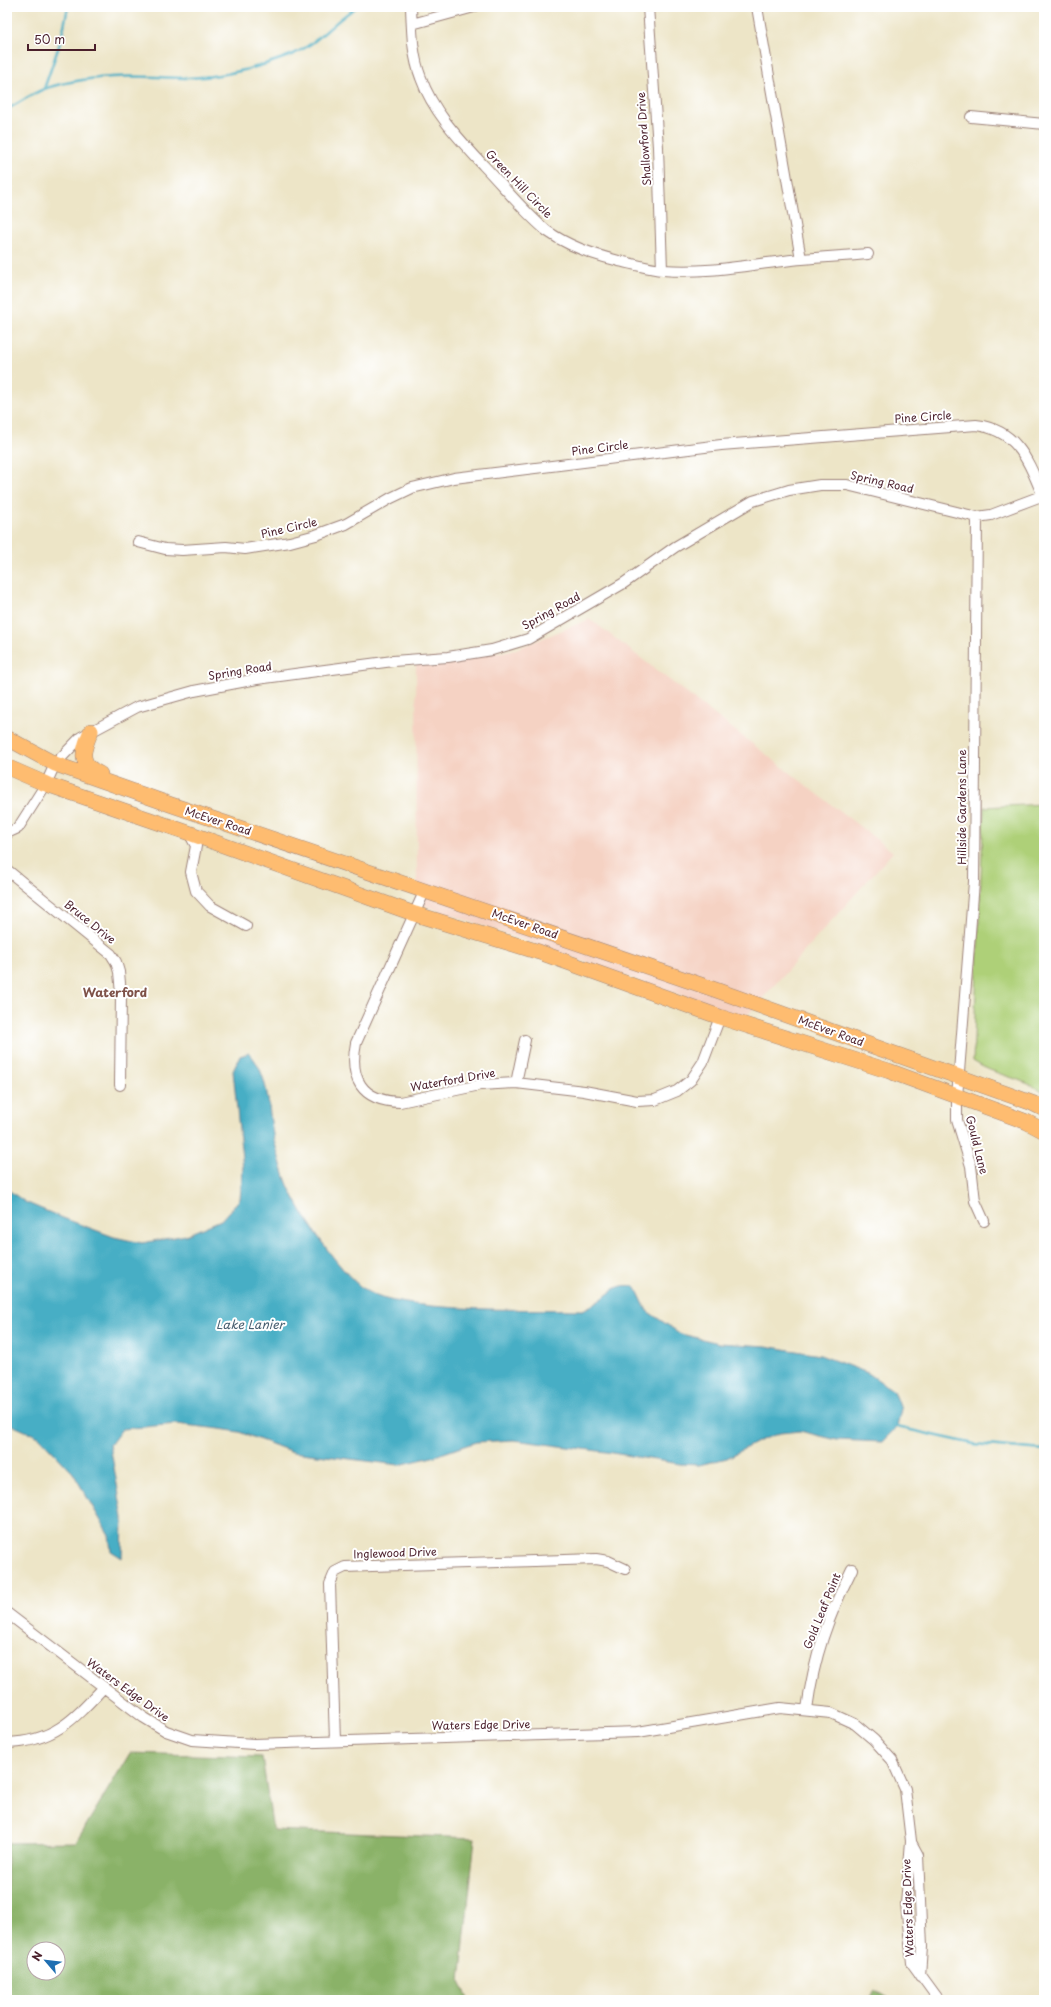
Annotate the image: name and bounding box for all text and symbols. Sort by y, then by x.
scale bar [28,26,95,52]
text: 50 m [34,30,65,48]
street label: Shallowford Drive [632,92,655,186]
street label: Green Hill Circle [482,146,557,222]
street label: Pine Circle [894,406,952,427]
street label: Pine Circle [570,436,629,459]
street label: Spring Road [849,466,915,497]
street label: Pine Circle [259,513,319,542]
street label: Spring Road [519,588,583,634]
street label: Spring Road [207,657,273,684]
street label: Hillside Gardens Lane [953,749,970,865]
street label: McEver Road [183,802,254,839]
street label: Bruce Drive [61,896,120,948]
street label: McEver Road [490,904,561,943]
district label: Waterford [83,983,147,1001]
street label: McEver Road [796,1011,866,1050]
street label: Waterford Drive [409,1064,497,1095]
street label: Gould Lane [962,1114,993,1176]
water label: Lake Lanier [216,1315,286,1333]
street label: Inglewood Drive [353,1543,437,1562]
street label: Gold Leaf Point [799,1570,845,1651]
street label: Waters Edge Drive [83,1654,173,1726]
street label: Waters Edge Drive [432,1715,531,1734]
street label: Waters Edge Drive [897,1858,918,1958]
north arrow [26,1941,66,1981]
text: N [27,1948,46,1964]

